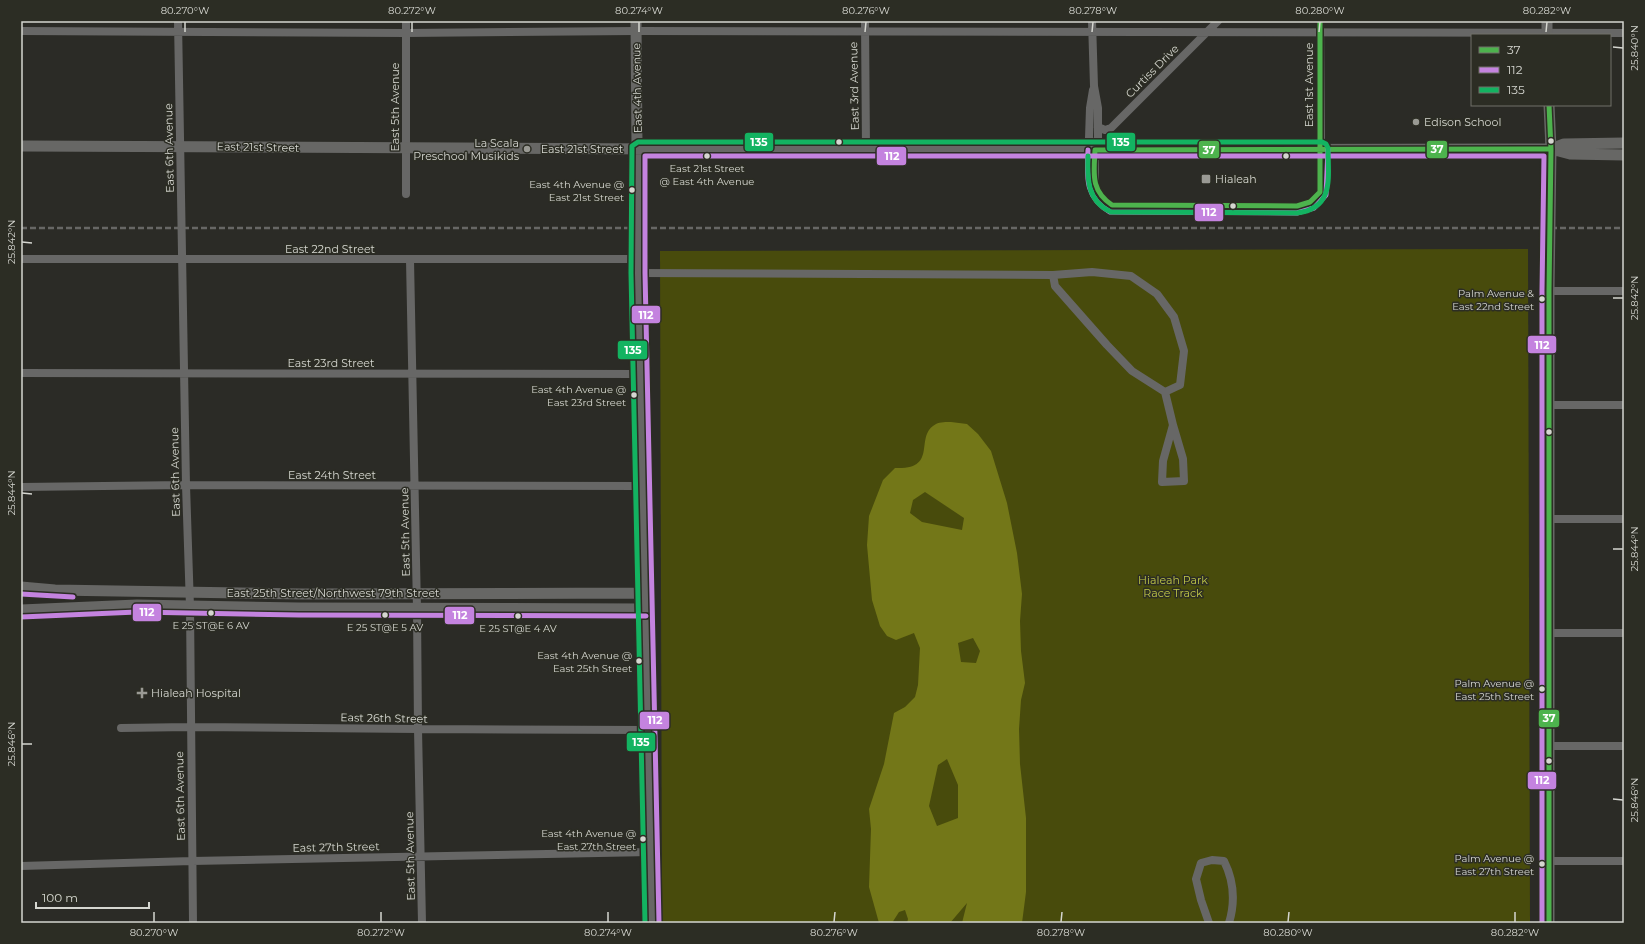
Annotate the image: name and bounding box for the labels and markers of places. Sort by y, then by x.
place label: Edison School [1424,115,1501,129]
marker: Edison School [1411,117,1421,127]
place label: La Scala Preschool Musikids [413,136,520,163]
unlabelled marker [1546,136,1556,146]
unlabelled marker [834,137,844,147]
marker: La Scala Preschool Musikids [522,144,532,154]
marker: East 21st Street @ East 4th Avenue [702,151,712,161]
unlabelled marker [1281,151,1291,161]
place label: East 21st Street @ East 4th Avenue [660,162,754,188]
place label: Hialeah [1215,172,1257,186]
marker: Hialeah [1200,173,1212,185]
place label: East 4th Avenue @ East 21st Street [529,178,624,204]
marker: East 4th Avenue @ East 21st Street [627,185,637,195]
unlabelled marker [1228,201,1238,211]
place label: Palm Avenue & East 22nd Street [1452,287,1534,313]
marker: Palm Avenue & East 22nd Street [1537,294,1547,304]
place label: East 4th Avenue @ East 23rd Street [531,383,626,409]
marker: East 4th Avenue @ East 23rd Street [629,390,639,400]
unlabelled marker [1544,427,1554,437]
marker: E 25 ST@E 6 AV [206,608,216,618]
marker: E 25 ST@E 5 AV [380,610,390,620]
marker: E 25 ST@E 4 AV [513,611,523,621]
place label: E 25 ST@E 6 AV [172,619,250,632]
place label: E 25 ST@E 5 AV [347,621,423,634]
place label: E 25 ST@E 4 AV [479,622,557,635]
place label: East 4th Avenue @ East 25th Street [537,649,632,675]
marker: East 4th Avenue @ East 25th Street [634,656,644,666]
place label: Palm Avenue @ East 25th Street [1454,677,1534,703]
marker: Palm Avenue @ East 25th Street [1537,684,1547,694]
place label: Hialeah Hospital [151,686,241,700]
marker: Hialeah Hospital [136,687,148,699]
unlabelled marker [1544,756,1554,766]
place label: East 4th Avenue @ East 27th Street [541,827,636,853]
marker: East 4th Avenue @ East 27th Street [638,834,648,844]
place label: Palm Avenue @ East 27th Street [1454,852,1534,878]
marker: Palm Avenue @ East 27th Street [1537,859,1547,869]

